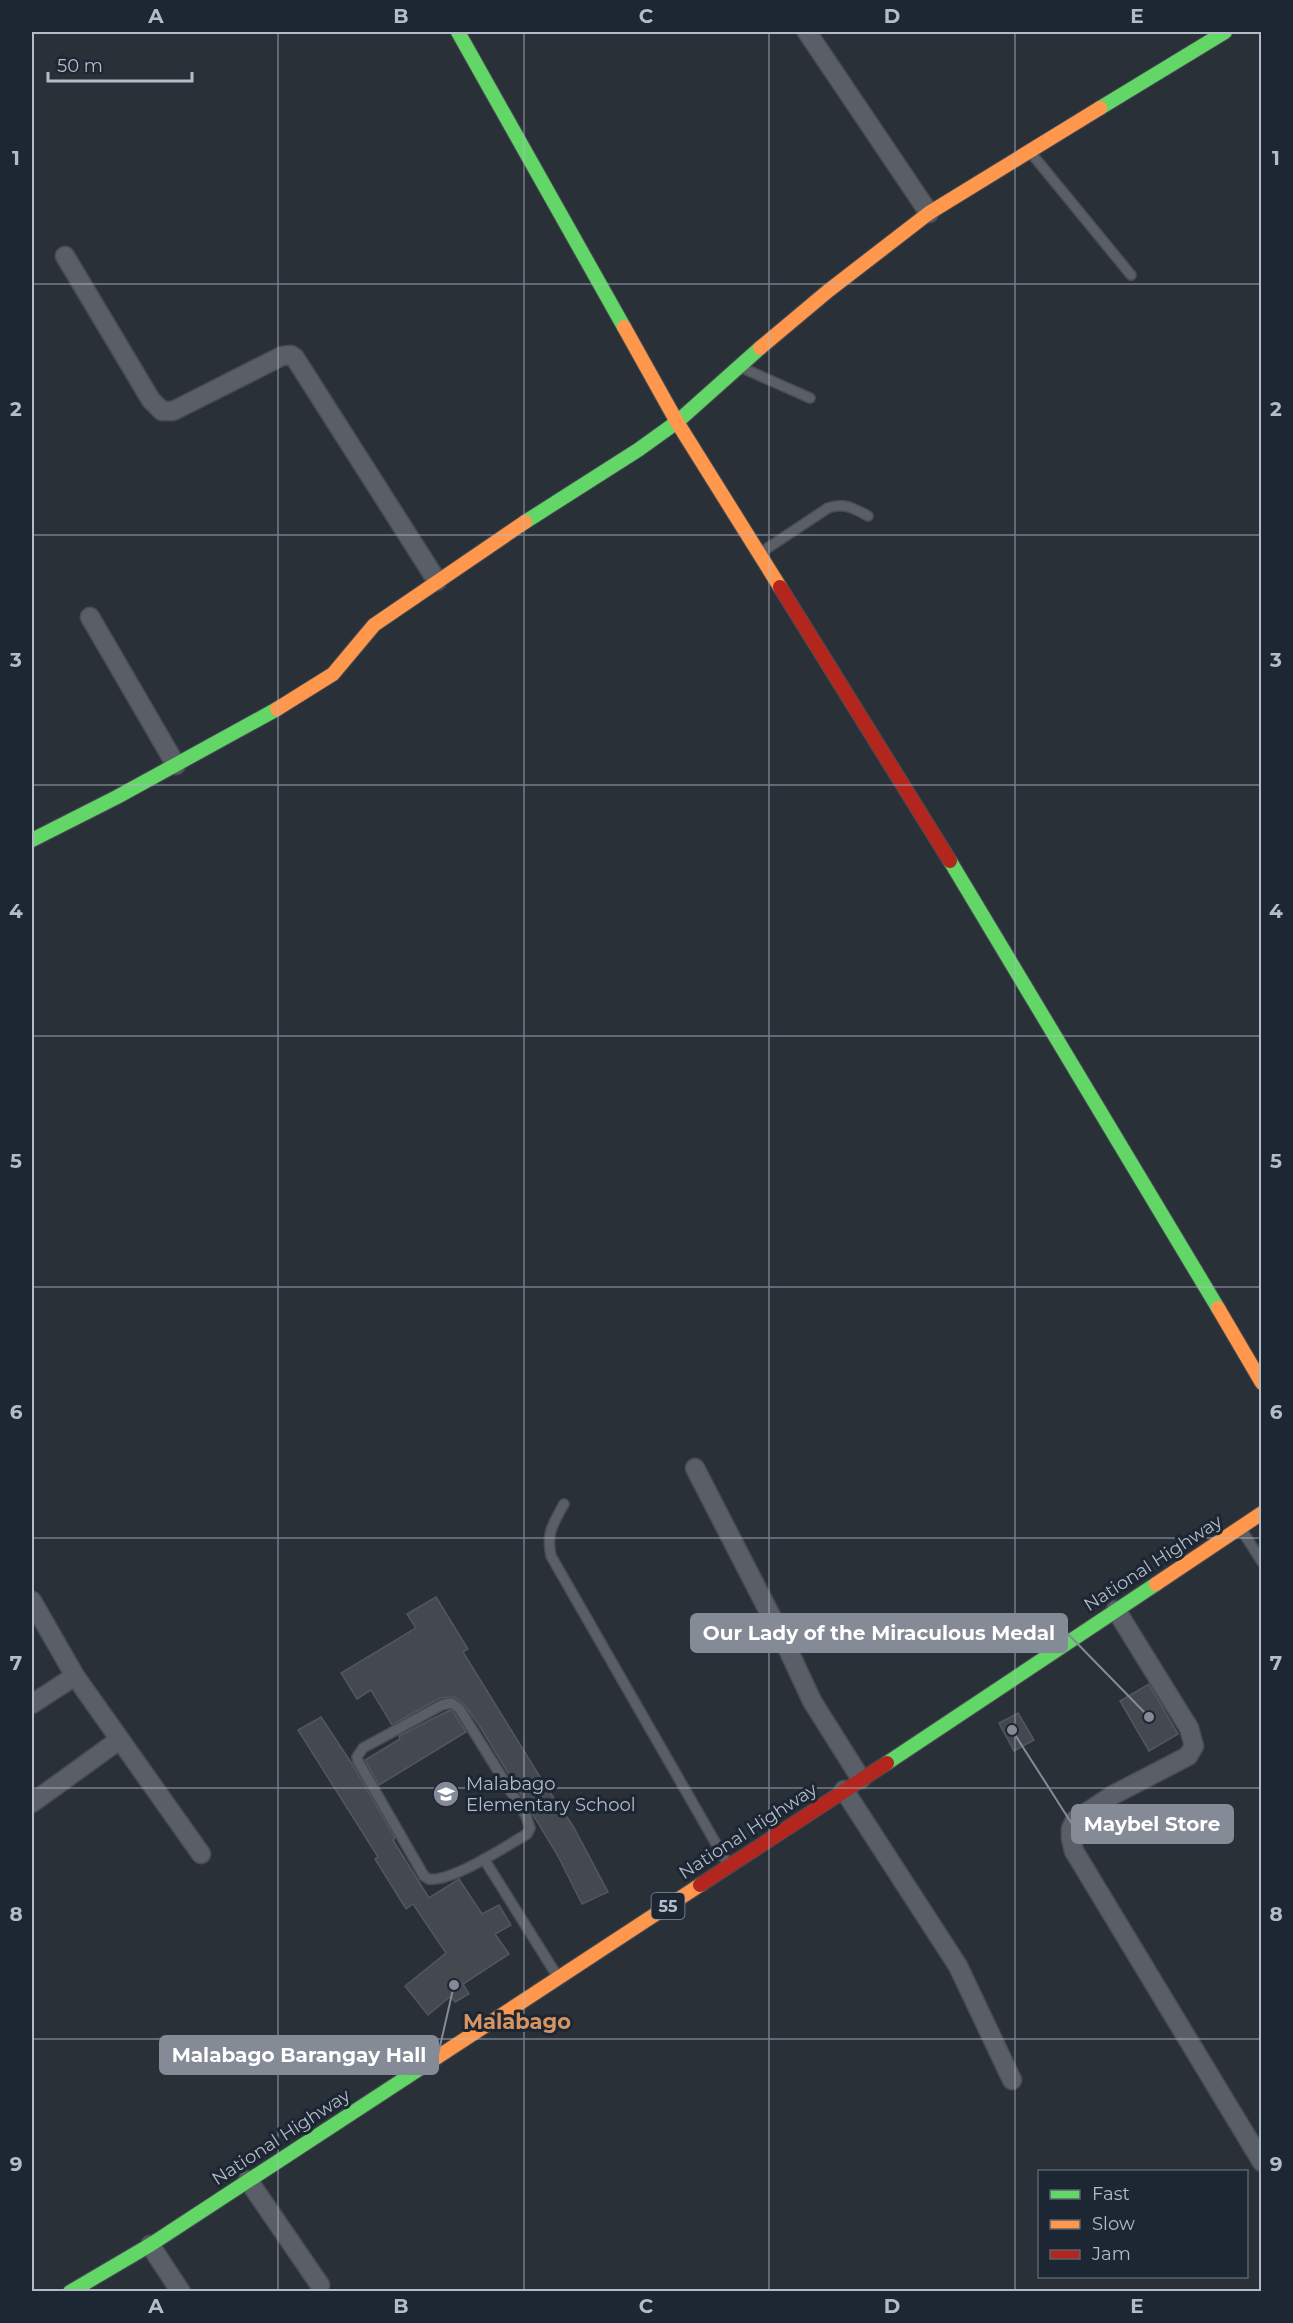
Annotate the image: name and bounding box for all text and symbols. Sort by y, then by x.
text: A [147,4,164,28]
text: B [393,4,409,28]
text: C [639,4,654,28]
text: D [884,4,900,28]
text: E [1130,4,1144,28]
scale bar [48,45,192,83]
text: 50 m [57,55,103,77]
text: 1 [12,146,20,170]
text: 1 [1272,146,1280,170]
text: 2 [10,397,22,421]
text: 2 [1270,397,1282,421]
text: 3 [9,648,22,672]
text: 3 [1269,648,1282,672]
text: 4 [9,899,23,923]
text: 4 [1269,899,1283,923]
text: 5 [10,1149,22,1173]
text: 5 [1270,1149,1282,1173]
text: 6 [10,1400,23,1424]
text: 6 [1270,1400,1283,1424]
street label: National Highway [1080,1510,1226,1616]
callout: Our Lady of the Miraculous Medal [691,1614,1067,1652]
text: Our Lady of the Miraculous Medal [703,1621,1055,1645]
text: 7 [10,1651,22,1675]
text: 7 [1270,1651,1282,1675]
place label: Malabago Elementary School [466,1773,636,1816]
street label: National Highway [675,1778,821,1884]
school or university icon: Malabago Elementary School [431,1779,461,1809]
callout: Maybel Store [1072,1805,1233,1843]
text: Maybel Store [1084,1812,1220,1836]
road number: 55 [652,1893,684,1919]
text: 8 [9,1902,23,1926]
text: 8 [1269,1902,1283,1926]
district label: Malabago [463,2009,571,2034]
callout: Malabago Barangay Hall [160,2036,438,2074]
text: Malabago Barangay Hall [172,2043,426,2067]
street label: National Highway [208,2084,354,2190]
text: 9 [10,2152,22,2176]
text: 9 [1270,2152,1282,2176]
legend [1038,2170,1248,2278]
text: Fast [1092,2183,1130,2205]
text: Slow [1092,2213,1135,2235]
text: Jam [1091,2243,1131,2265]
text: A [147,2294,164,2318]
text: B [393,2294,409,2318]
text: C [639,2294,654,2318]
text: D [884,2294,900,2318]
text: E [1130,2294,1144,2318]

